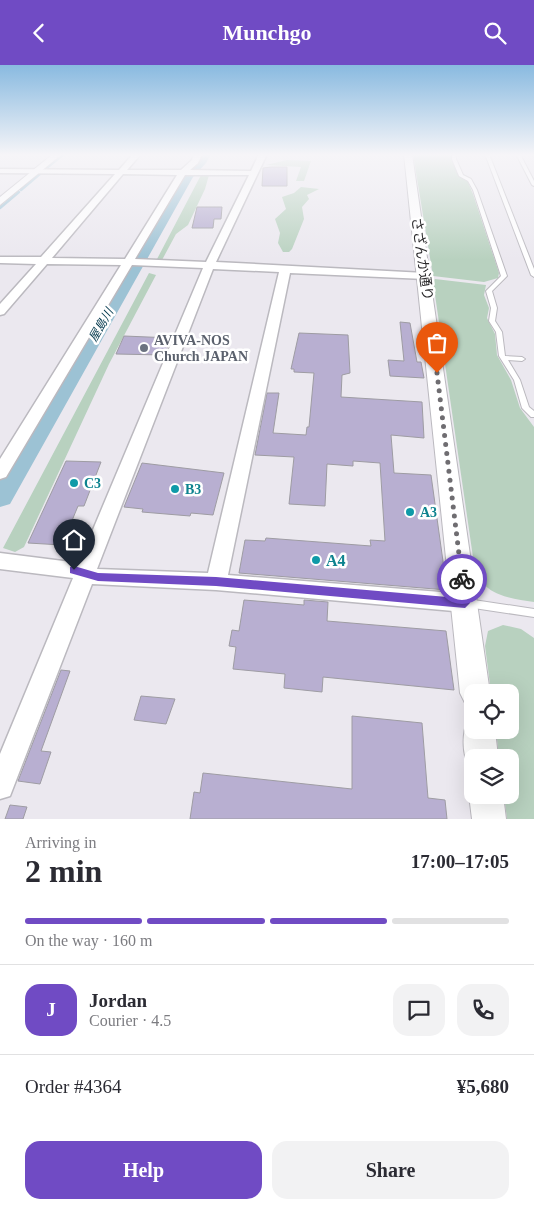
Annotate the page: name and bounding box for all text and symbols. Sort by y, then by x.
icon: back [25,19,53,47]
icon: search [481,19,509,47]
text: Munchgo [222,20,312,45]
street label: さざんか通り [409,216,436,302]
water label: 屋島川 [86,304,117,344]
pin [416,322,458,373]
icon: bag [423,329,451,357]
place label: AVIVA-NOS Church JAPAN [154,333,248,364]
marker: AVIVA-NOS Church JAPAN [138,342,150,354]
place label: C3 [84,476,101,491]
marker: C3 [68,477,80,489]
place label: B3 [185,482,201,497]
marker: B3 [169,483,181,495]
place label: A3 [420,505,437,520]
marker: A3 [404,506,416,518]
pin [53,519,95,570]
icon: home [60,526,88,554]
place label: A4 [326,552,346,569]
marker: A4 [310,554,322,566]
courier [437,554,487,604]
icon: bike [448,565,476,593]
map controls [464,684,519,804]
button: locate [464,684,519,739]
button: layers [464,749,519,804]
text: Arriving in [25,834,97,851]
text: 17:00–17:05 [411,851,509,872]
text: 2 min [25,853,102,889]
text: On the way · 160 m [25,932,153,949]
button: chat [393,984,445,1036]
button: phone [457,984,509,1036]
text: Jordan [89,990,147,1011]
text: J [46,999,56,1020]
text: Courier · 4.5 [89,1012,171,1029]
text: Order #4364 [25,1076,122,1097]
text: ¥5,680 [457,1076,509,1097]
button: Help [25,1141,262,1199]
button: Share [272,1141,509,1199]

